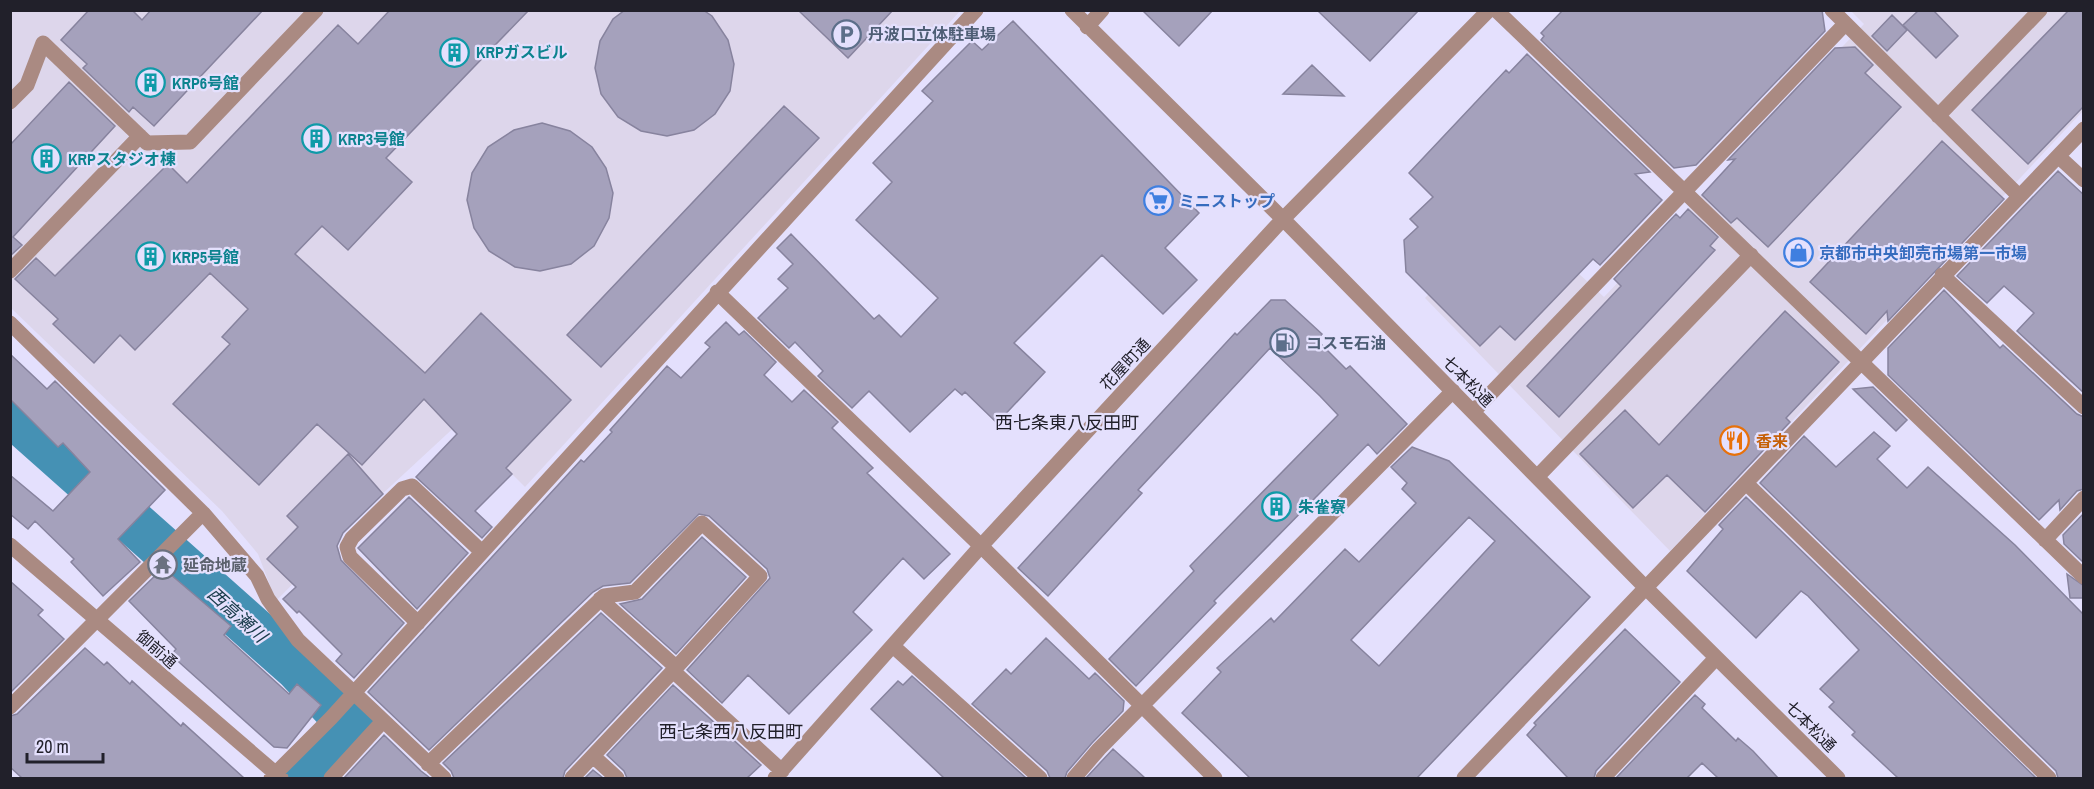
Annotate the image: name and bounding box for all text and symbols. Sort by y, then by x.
parking icon: 丹波口立体駐車場 [831,18,863,50]
place label: 丹波口立体駐車場 [868,23,996,45]
building icon: KRPガスビル [439,36,471,68]
place label: KRPガスビル [476,41,568,63]
building icon: KRP6号館 [135,67,167,99]
place label: KRP6号館 [172,72,239,94]
building icon: KRP3号館 [301,123,333,155]
place label: KRP3号館 [338,128,405,150]
building icon: KRPスタジオ棟 [31,143,63,175]
place label: KRPスタジオ棟 [68,148,176,170]
supermarket icon: ミニストップ [1142,185,1174,217]
place label: ミニストップ [1179,190,1275,212]
shop icon: 京都市中央卸売市場第一市場 [1782,237,1814,269]
building icon: KRP5号館 [135,241,167,273]
place label: 京都市中央卸売市場第一市場 [1819,242,2027,264]
place label: KRP5号館 [172,246,239,268]
fuel station icon: コスモ石油 [1269,327,1301,359]
place label: コスモ石油 [1306,332,1386,354]
street label: 花屋町通 [1095,333,1155,395]
street label: 七本松通 [1438,351,1498,411]
district label: 西七条東八反田町 [995,410,1139,435]
restaurant icon: 香来 [1719,425,1751,457]
place label: 香来 [1756,430,1788,452]
building icon: 朱雀寮 [1261,491,1293,523]
place label: 朱雀寮 [1298,496,1346,518]
temple icon: 延命地蔵 [146,549,178,581]
place label: 延命地蔵 [183,554,247,576]
water label: 西高瀬川 [202,581,274,649]
street label: 御前通 [132,625,182,673]
street label: 七本松通 [1781,696,1841,756]
district label: 西七条西八反田町 [659,719,803,744]
scale bar [27,726,104,764]
text: 20 m [36,734,69,759]

